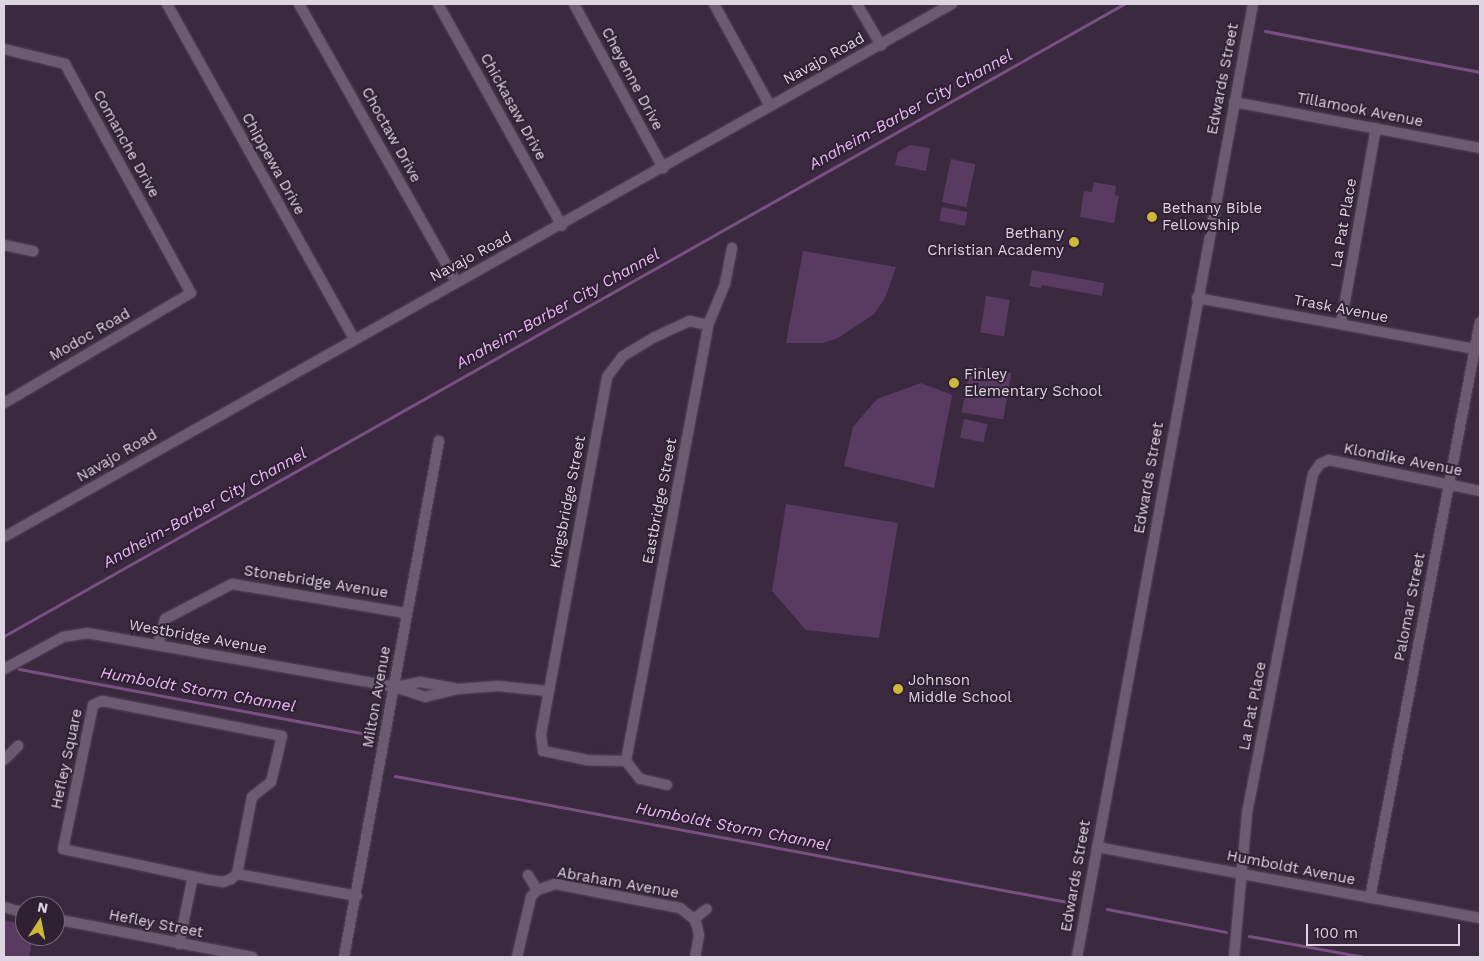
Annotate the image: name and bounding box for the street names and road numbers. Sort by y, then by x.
street label: Edwards Street [1203,22,1243,136]
street label: Cheyenne Drive [597,24,667,134]
street label: Navajo Road [780,29,868,89]
street label: Chickasaw Drive [476,50,550,164]
street label: Choctaw Drive [357,84,425,186]
street label: Comanche Drive [89,87,163,201]
street label: Tillamook Avenue [1295,89,1425,131]
street label: Chippewa Drive [237,110,309,218]
street label: La Pat Place [1327,177,1361,269]
street label: Navajo Road [427,228,515,286]
street label: Trask Avenue [1292,291,1390,327]
street label: Modoc Road [46,305,134,365]
street label: Edwards Street [1130,421,1168,535]
street label: Navajo Road [74,426,160,486]
street label: Kingsbridge Street [546,434,590,570]
street label: Eastbridge Street [639,436,681,566]
street label: Klondike Avenue [1342,440,1464,480]
street label: Palomar Street [1391,551,1429,663]
street label: Stonebridge Avenue [242,562,390,602]
street label: Westbridge Avenue [127,616,269,658]
street label: Milton Avenue [359,644,395,750]
street label: La Pat Place [1236,660,1270,752]
street label: Hefley Square [48,707,86,811]
street label: Edwards Street [1057,819,1095,933]
street label: Humboldt Avenue [1225,847,1357,889]
street label: Abraham Avenue [555,863,681,903]
street label: Hefley Street [107,906,205,942]

